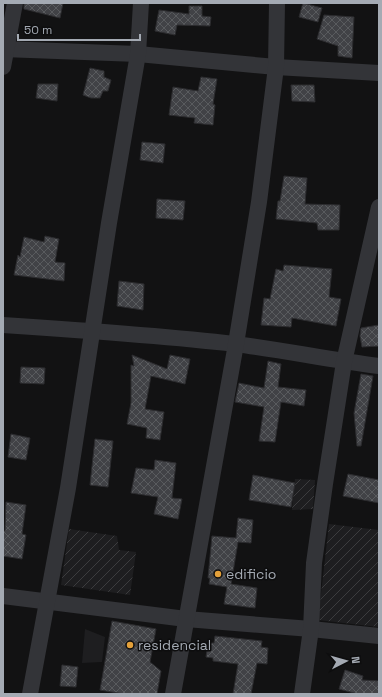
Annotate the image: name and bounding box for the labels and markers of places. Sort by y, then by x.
place label: edificio [226,565,276,583]
marker: edificio [213,569,223,579]
place label: residencial [138,636,211,654]
marker: residencial [125,640,135,650]

